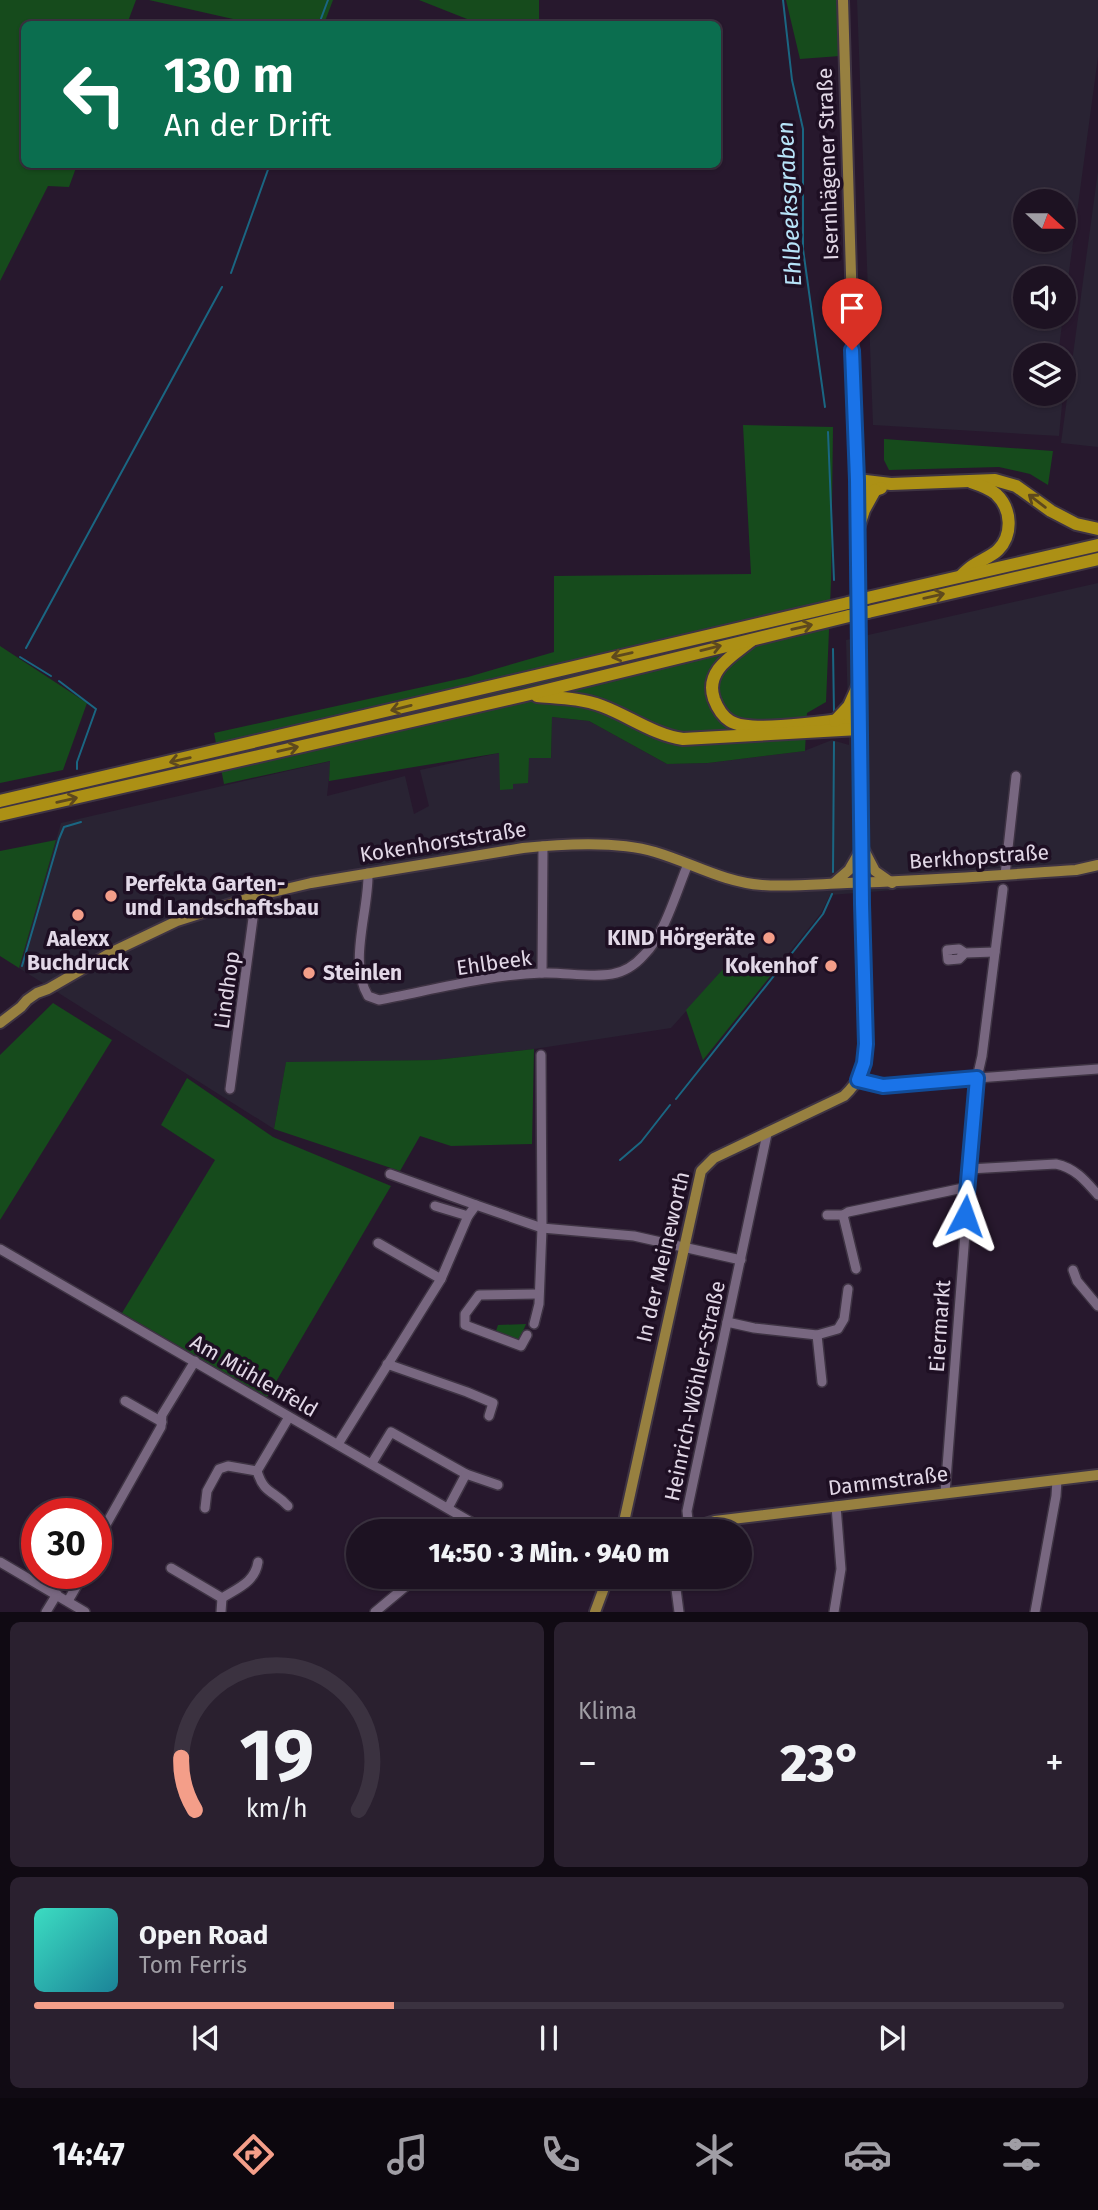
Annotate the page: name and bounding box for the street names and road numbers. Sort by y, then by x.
street label: Isernhägener Straße [812,67,844,261]
street label: Kokenhorststraße [358,816,528,868]
street label: Berkhopstraße [908,839,1050,875]
street label: Ehlbeek [455,945,534,981]
street label: Lindhop [209,949,245,1031]
street label: In der Meineworth [631,1169,695,1345]
street label: Heinrich-Wöhler-Straße [659,1278,731,1504]
street label: Eiermarkt [924,1279,956,1373]
street label: Am Mühlenfeld [186,1329,322,1423]
street label: Dammstraße [826,1461,950,1501]

